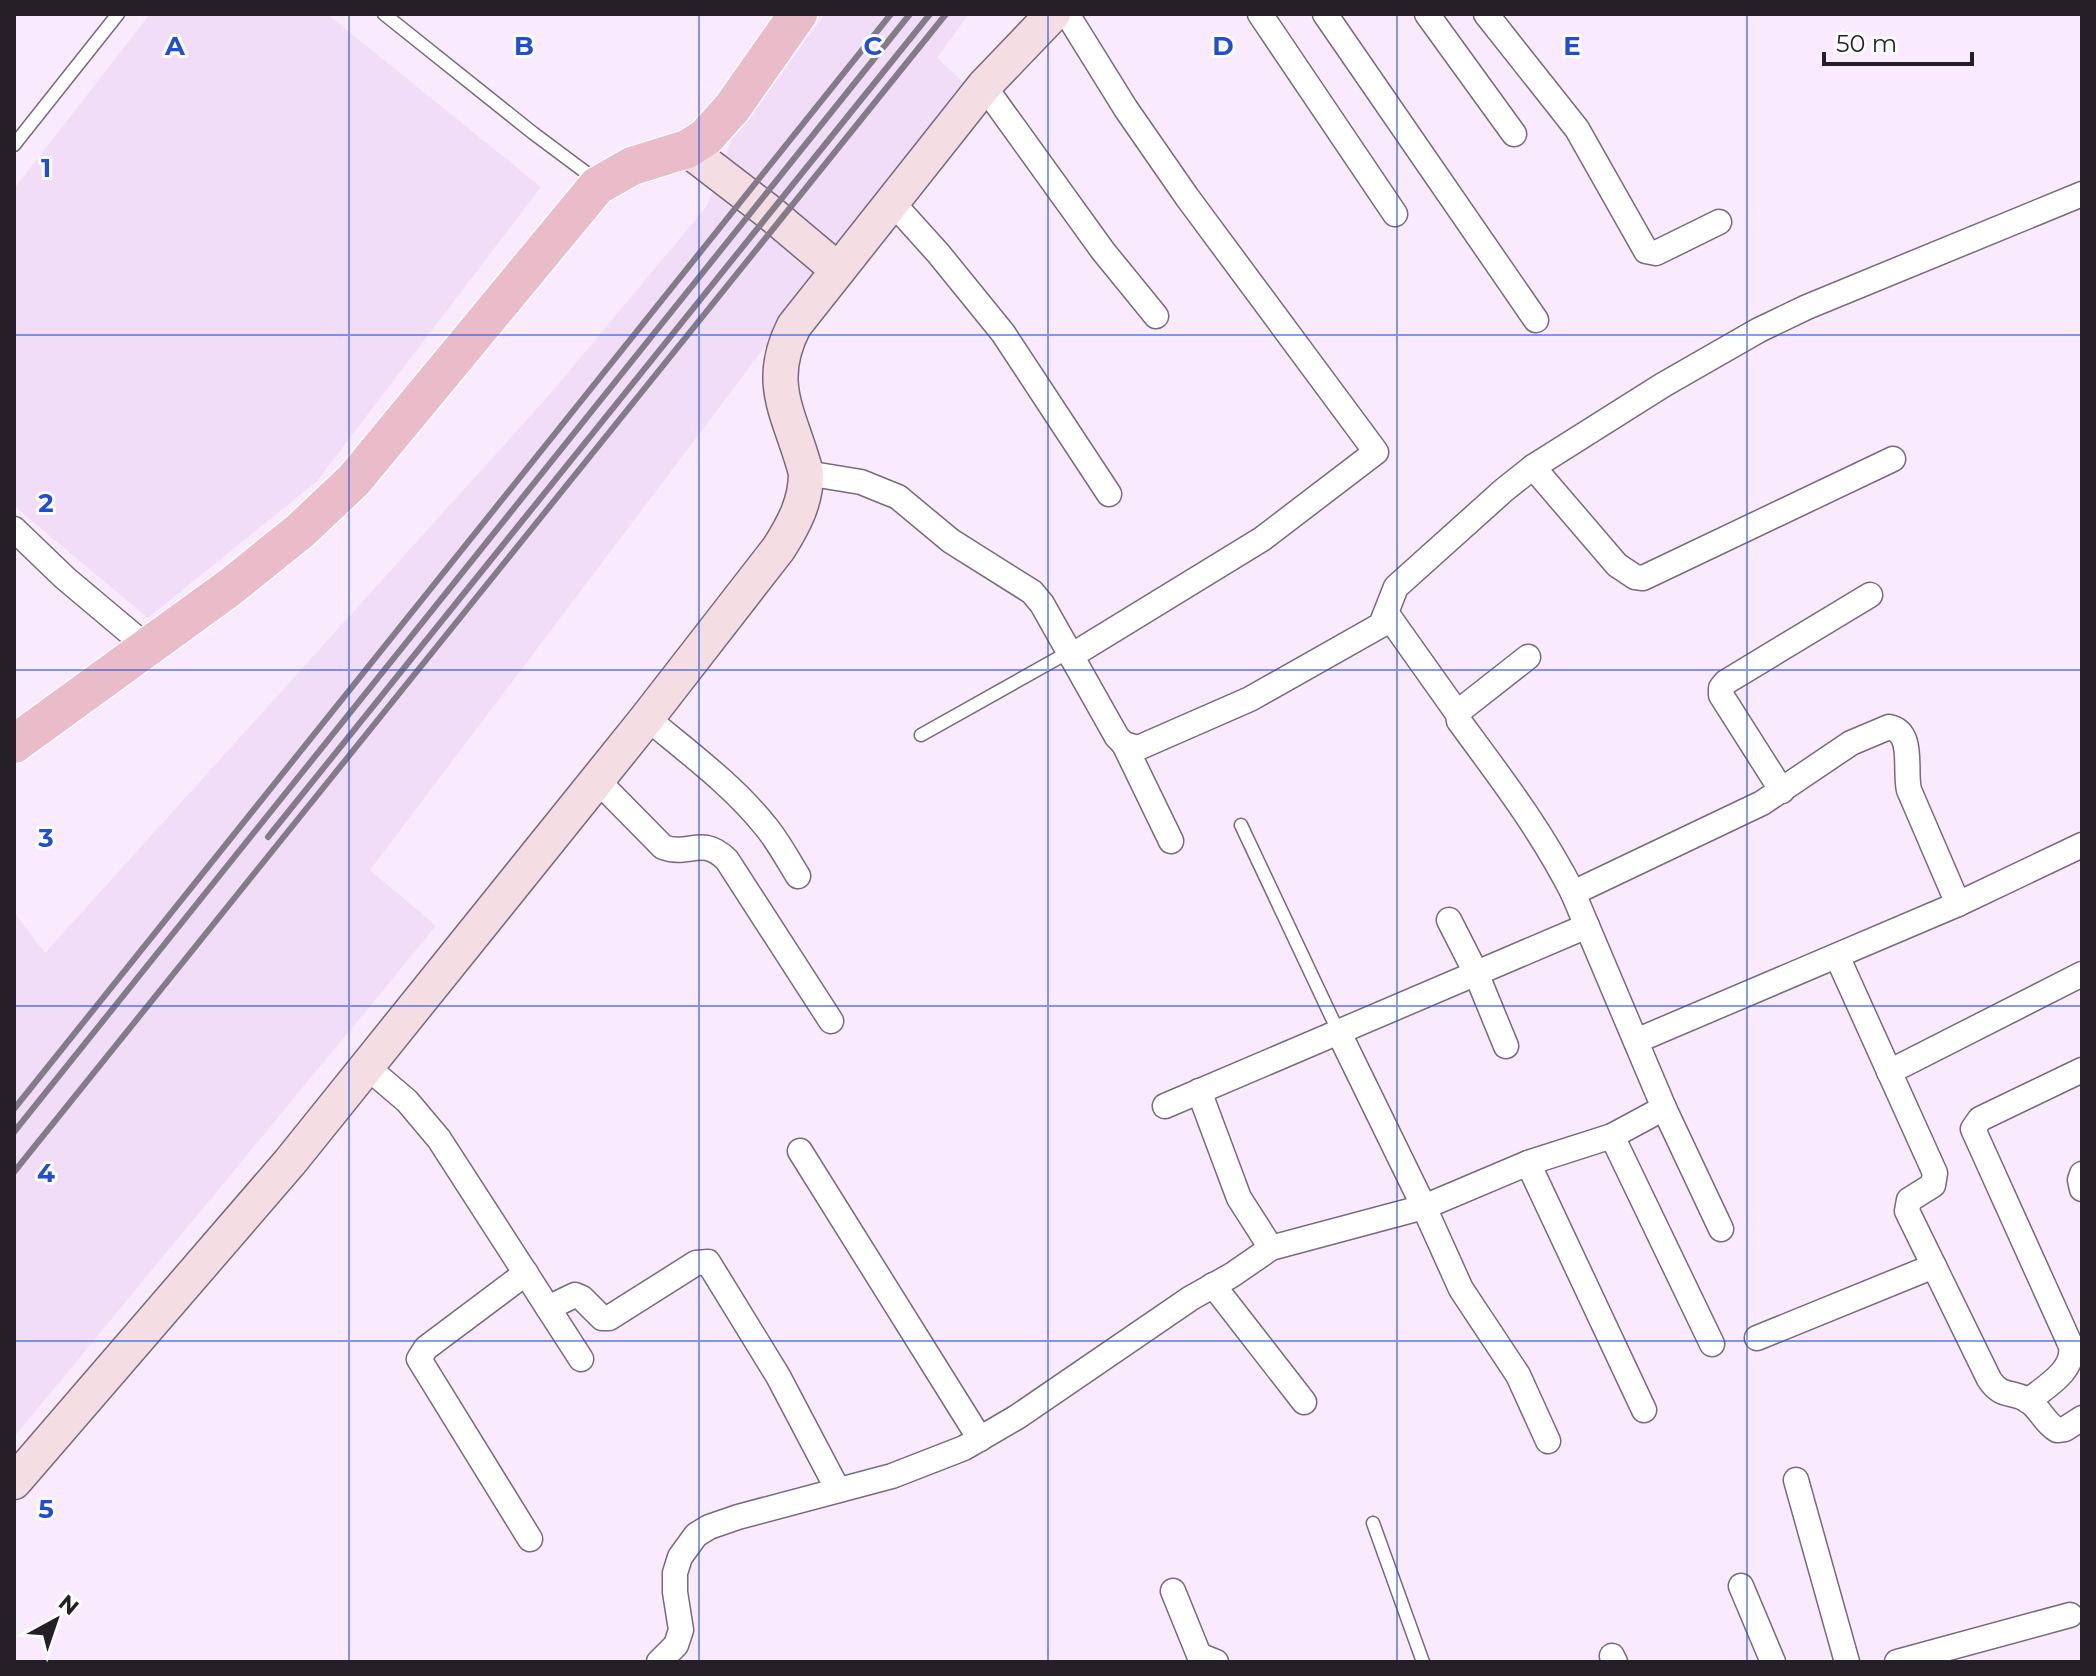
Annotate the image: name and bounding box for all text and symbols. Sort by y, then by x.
scale bar [1824,16,1972,66]
text: 50 m [1836,29,1897,58]
text: A [164,30,186,62]
text: B [514,30,534,62]
text: C [864,30,883,62]
text: D [1212,30,1234,62]
text: E [1563,30,1581,62]
text: 1 [41,152,51,184]
text: 2 [38,487,54,519]
text: 3 [37,822,54,854]
text: 4 [37,1157,55,1189]
text: 5 [38,1493,54,1525]
north arrow [16,1580,96,1660]
text: N [53,1589,84,1621]

